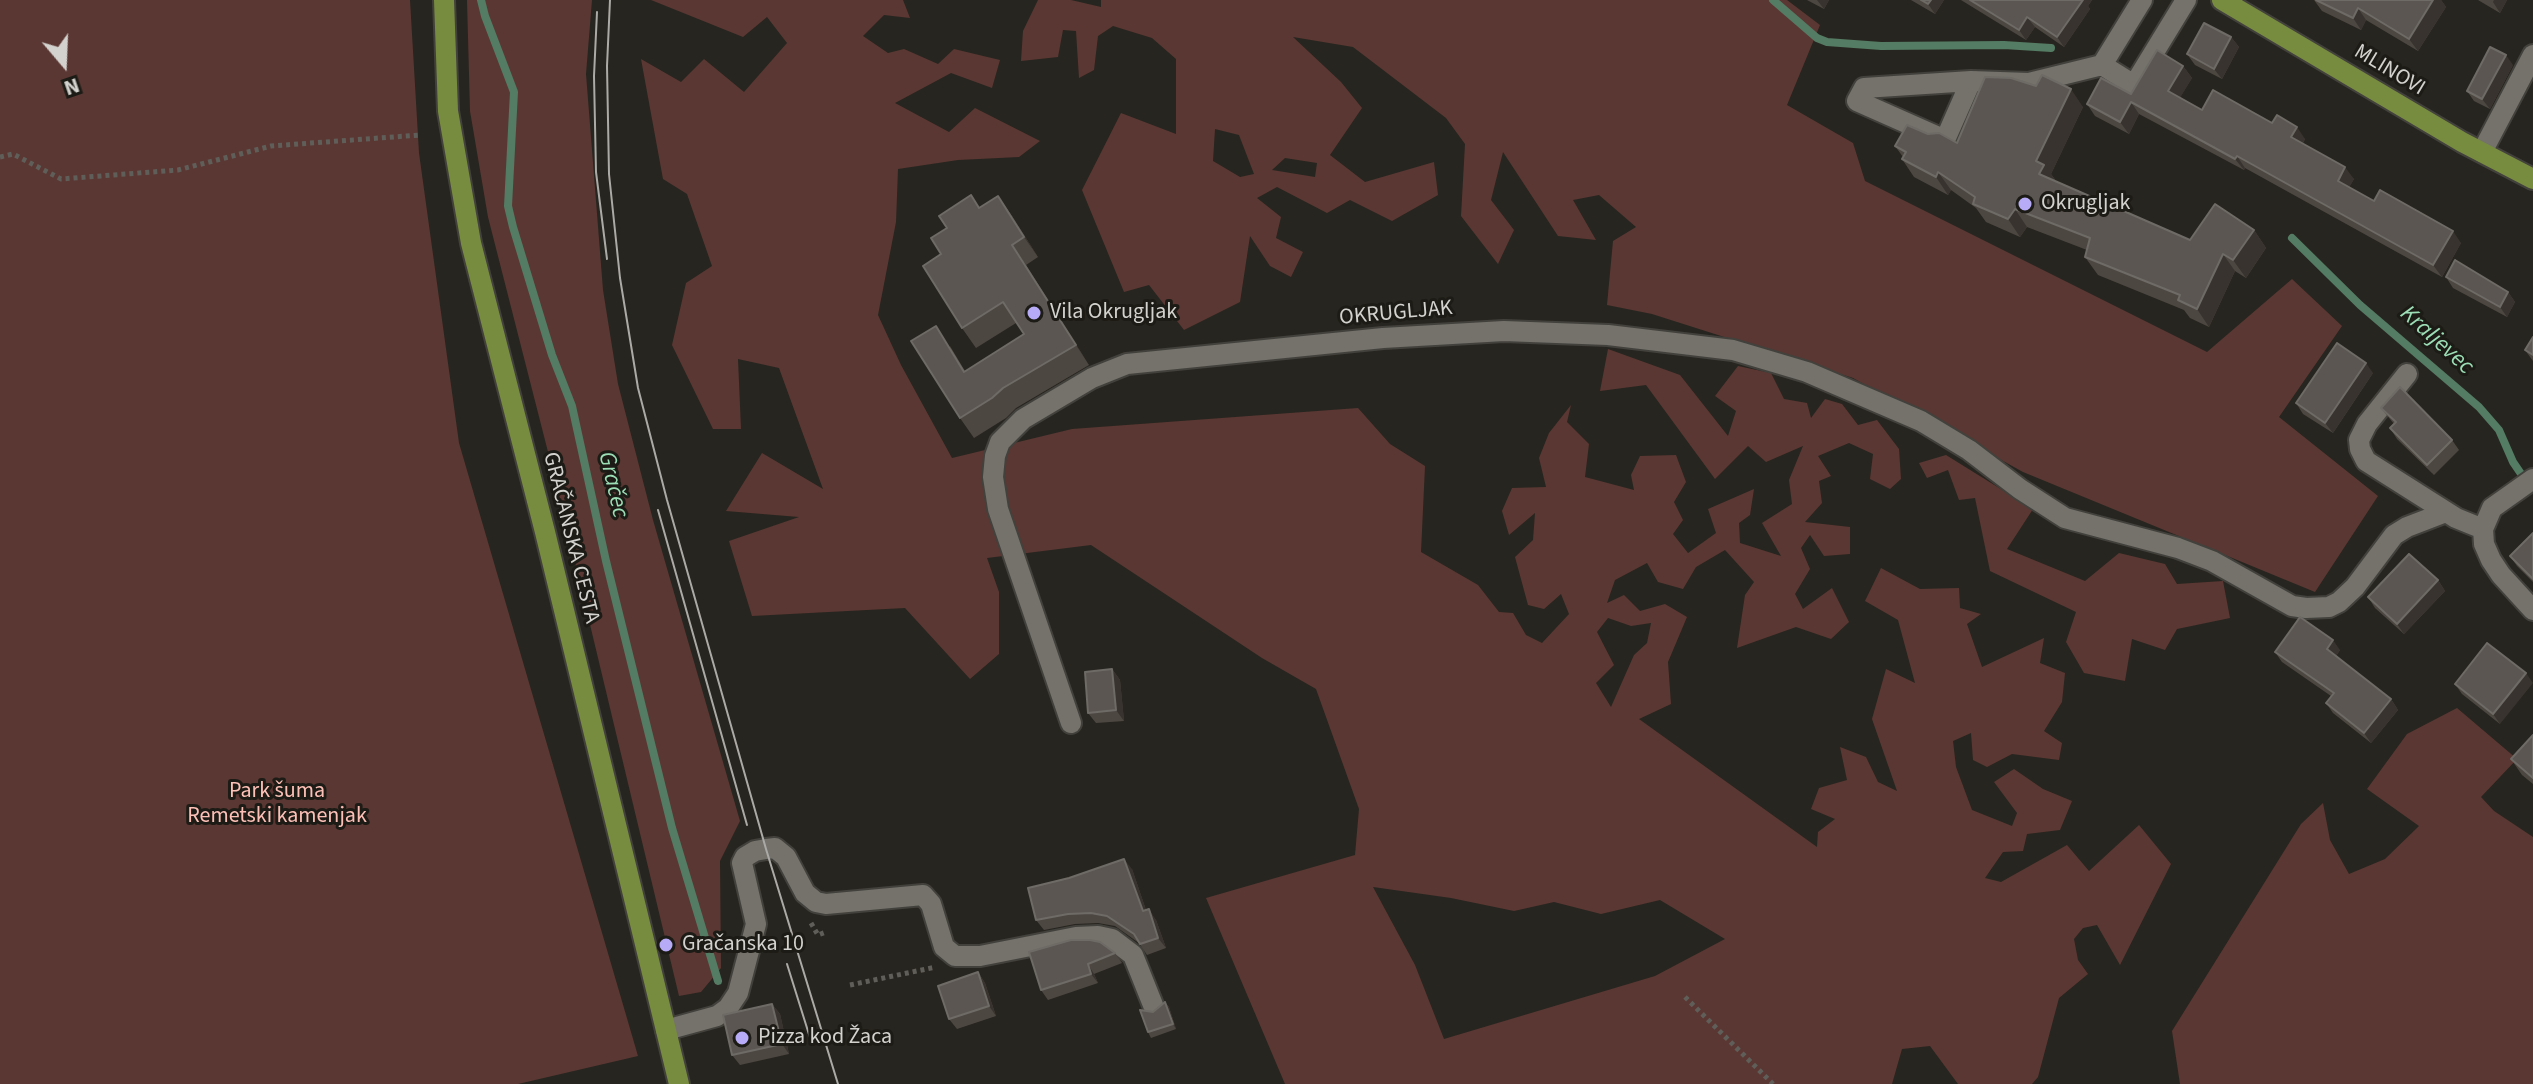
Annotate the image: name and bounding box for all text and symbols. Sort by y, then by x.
north arrow [24,24,104,104]
street label: MLINOVI [2349,40,2429,102]
text: N [60,69,84,104]
place label: Okrugljak [2041,191,2130,217]
marker: Okrugljak [2016,195,2034,213]
street label: OKRUGLJAK [1338,296,1454,332]
place label: Vila Okrugljak [1050,300,1177,326]
water label: Kraljevec [2393,300,2479,382]
marker: Vila Okrugljak [1025,304,1043,322]
water label: Gračec [590,449,634,521]
street label: GRAČANSKA CESTA [536,450,604,626]
park label: Park šuma Remetski kamenjak [187,779,367,830]
place label: Gračanska 10 [682,932,804,958]
marker: Gračanska 10 [657,936,675,954]
place label: Pizza kod Žaca [758,1025,892,1051]
marker: Pizza kod Žaca [733,1029,751,1047]

